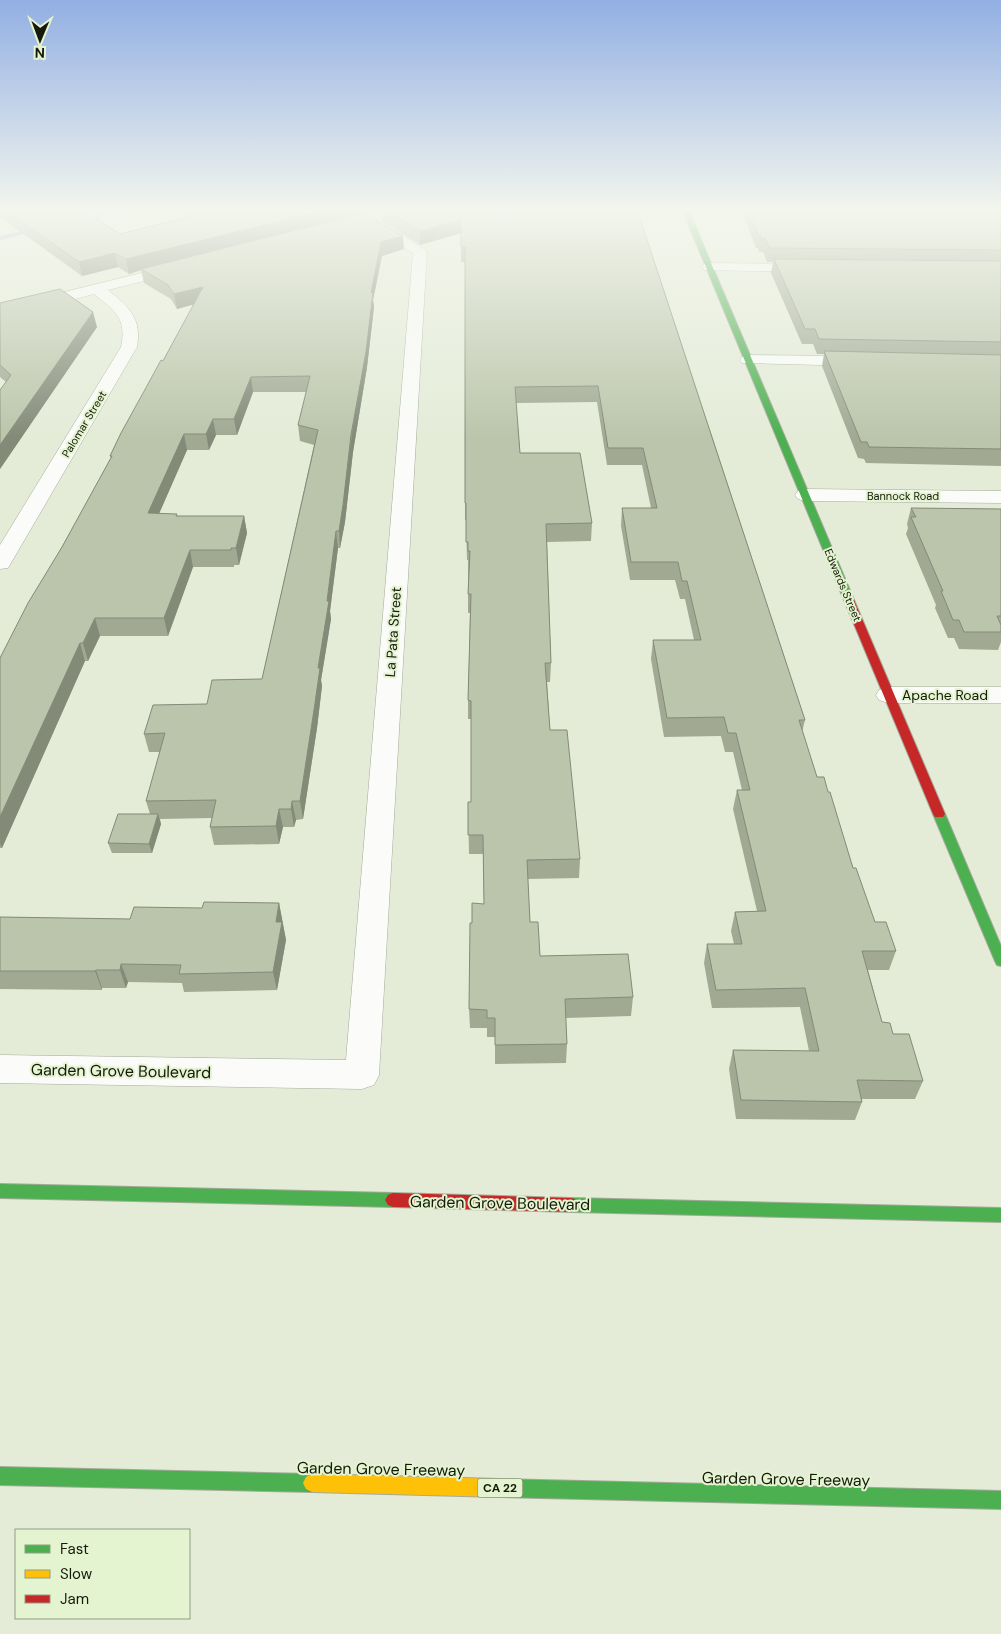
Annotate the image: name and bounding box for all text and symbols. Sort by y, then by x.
north arrow [15,15,65,65]
text: N [35,44,45,62]
street label: Palomar Street [59,388,109,460]
street label: Bannock Road [867,489,939,503]
street label: Edwards Street [821,547,865,623]
street label: La Pata Street [381,586,405,678]
street label: Apache Road [902,686,988,704]
street label: Garden Grove Boulevard [31,1059,211,1083]
street label: Garden Grove Boulevard [410,1191,590,1215]
street label: Garden Grove Freeway [297,1457,466,1481]
street label: Garden Grove Freeway [702,1467,871,1491]
road number: CA 22 [478,1479,522,1498]
legend [15,1529,190,1619]
text: Fast [60,1539,89,1559]
text: Slow [60,1564,93,1584]
text: Jam [60,1589,89,1609]

